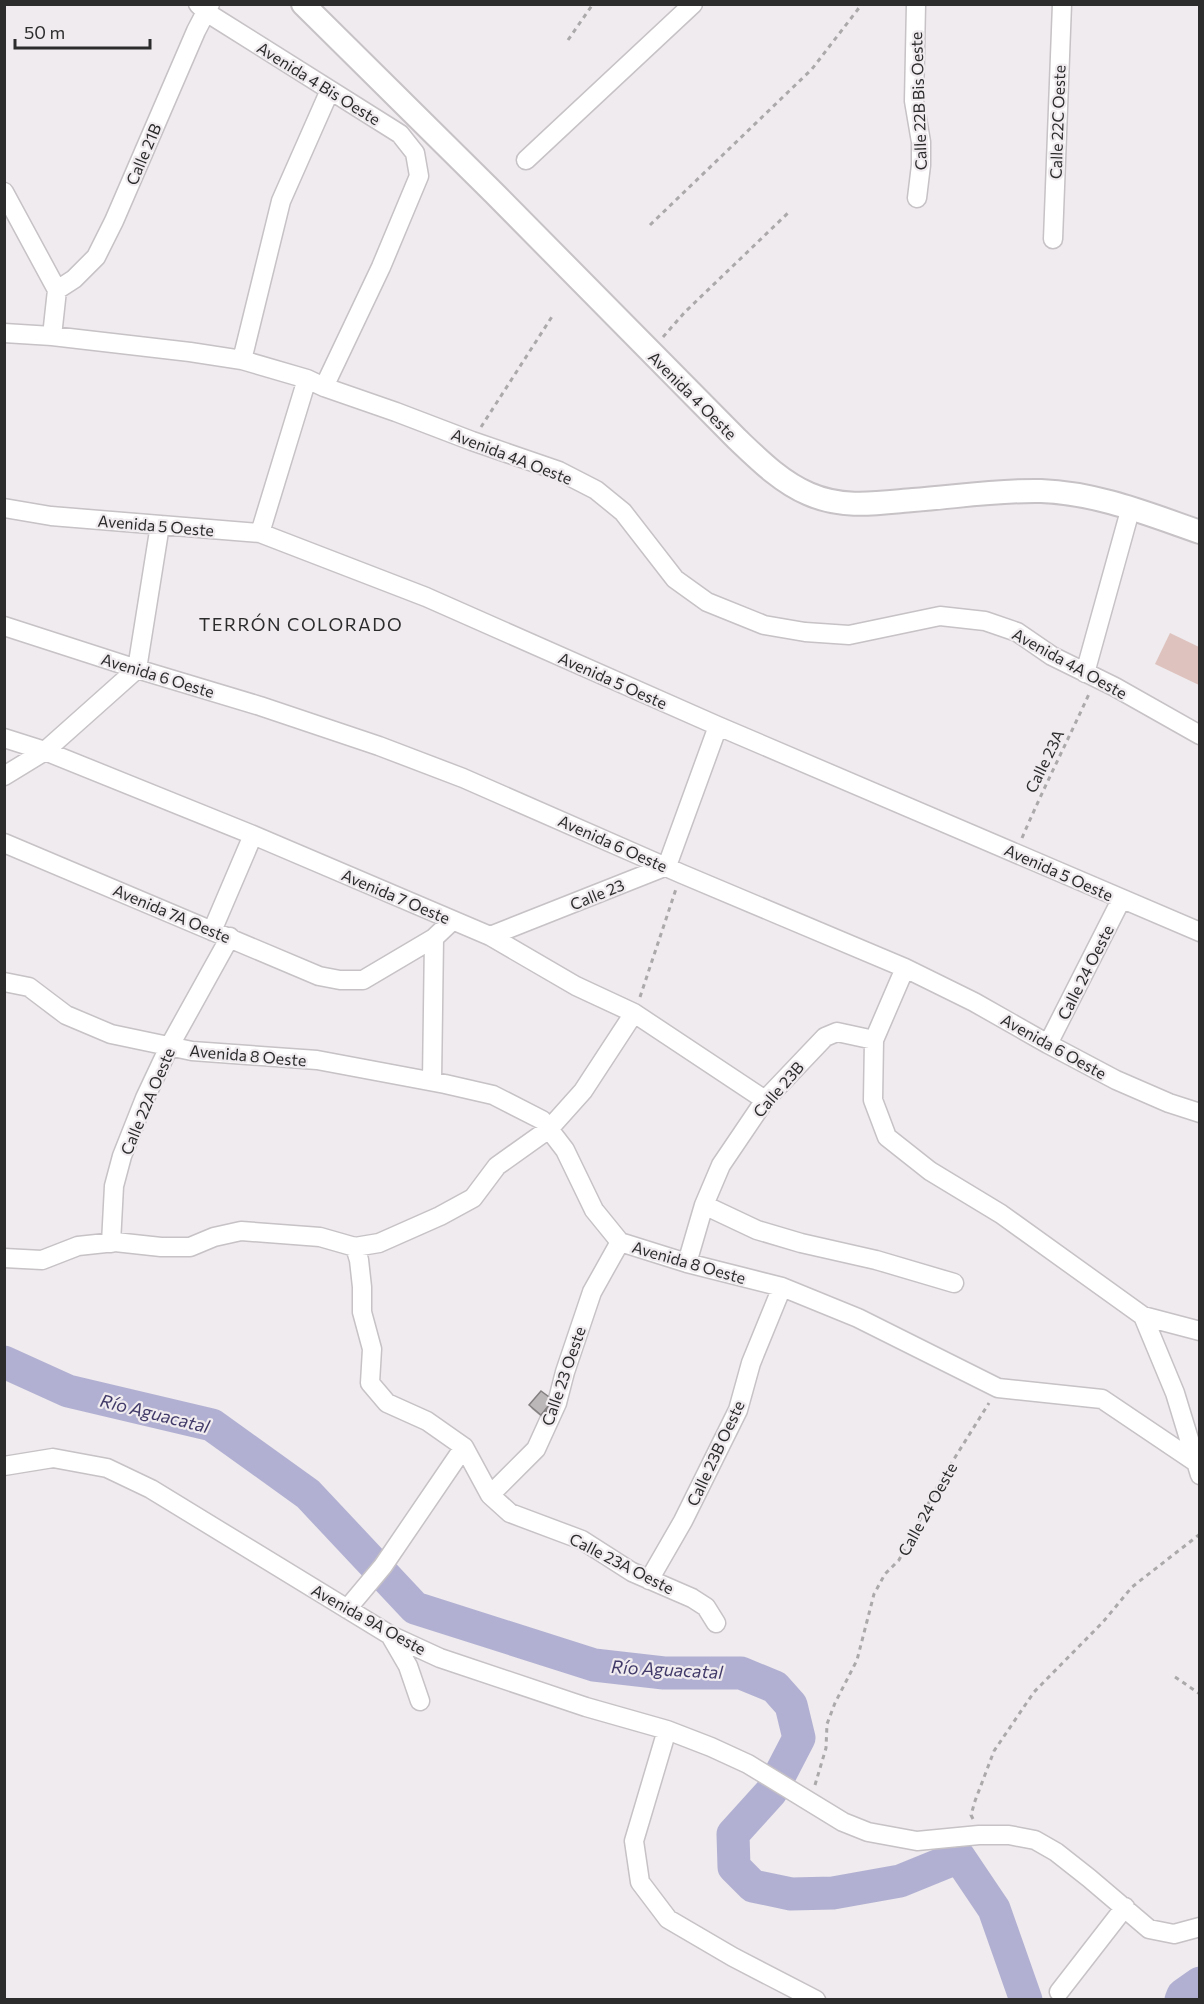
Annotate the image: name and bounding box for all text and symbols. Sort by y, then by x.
scale bar [15,12,150,50]
text: 50 m [24,21,65,43]
street label: Calle 22B Bis Oeste [906,31,930,171]
street label: Avenida 4 Bis Oeste [254,37,384,129]
street label: Calle 22C Oeste [1046,65,1068,179]
street label: Calle 21B [122,120,164,188]
street label: Avenida 4 Oeste [645,347,741,443]
street label: Avenida 4A Oeste [449,424,575,488]
street label: Avenida 5 Oeste [97,510,215,540]
district label: TERRÓN COLORADO [199,613,403,635]
street label: Avenida 4A Oeste [1009,624,1131,702]
street label: Avenida 5 Oeste [556,648,670,712]
street label: Avenida 6 Oeste [99,649,217,701]
street label: Calle 23A [1021,726,1067,796]
street label: Avenida 6 Oeste [556,810,670,876]
street label: Avenida 5 Oeste [1002,840,1116,904]
street label: Avenida 7 Oeste [339,865,453,927]
street label: Calle 23 [567,875,627,913]
street label: Avenida 7A Oeste [110,880,234,946]
street label: Calle 24 Oeste [1053,921,1117,1023]
street label: Avenida 6 Oeste [998,1009,1110,1083]
street label: Avenida 8 Oeste [189,1040,307,1070]
street label: Calle 22A Oeste [116,1045,178,1157]
street label: Calle 23B [749,1057,807,1121]
street label: Avenida 8 Oeste [630,1237,748,1287]
street label: Calle 23 Oeste [537,1324,589,1428]
water label: Río Aguacatal [98,1389,212,1437]
street label: Calle 23B Oeste [682,1397,748,1509]
street label: Calle 24 Oeste [894,1459,960,1559]
street label: Calle 23A Oeste [567,1529,677,1597]
street label: Avenida 9A Oeste [308,1580,430,1658]
water label: Río Aguacatal [611,1655,724,1683]

